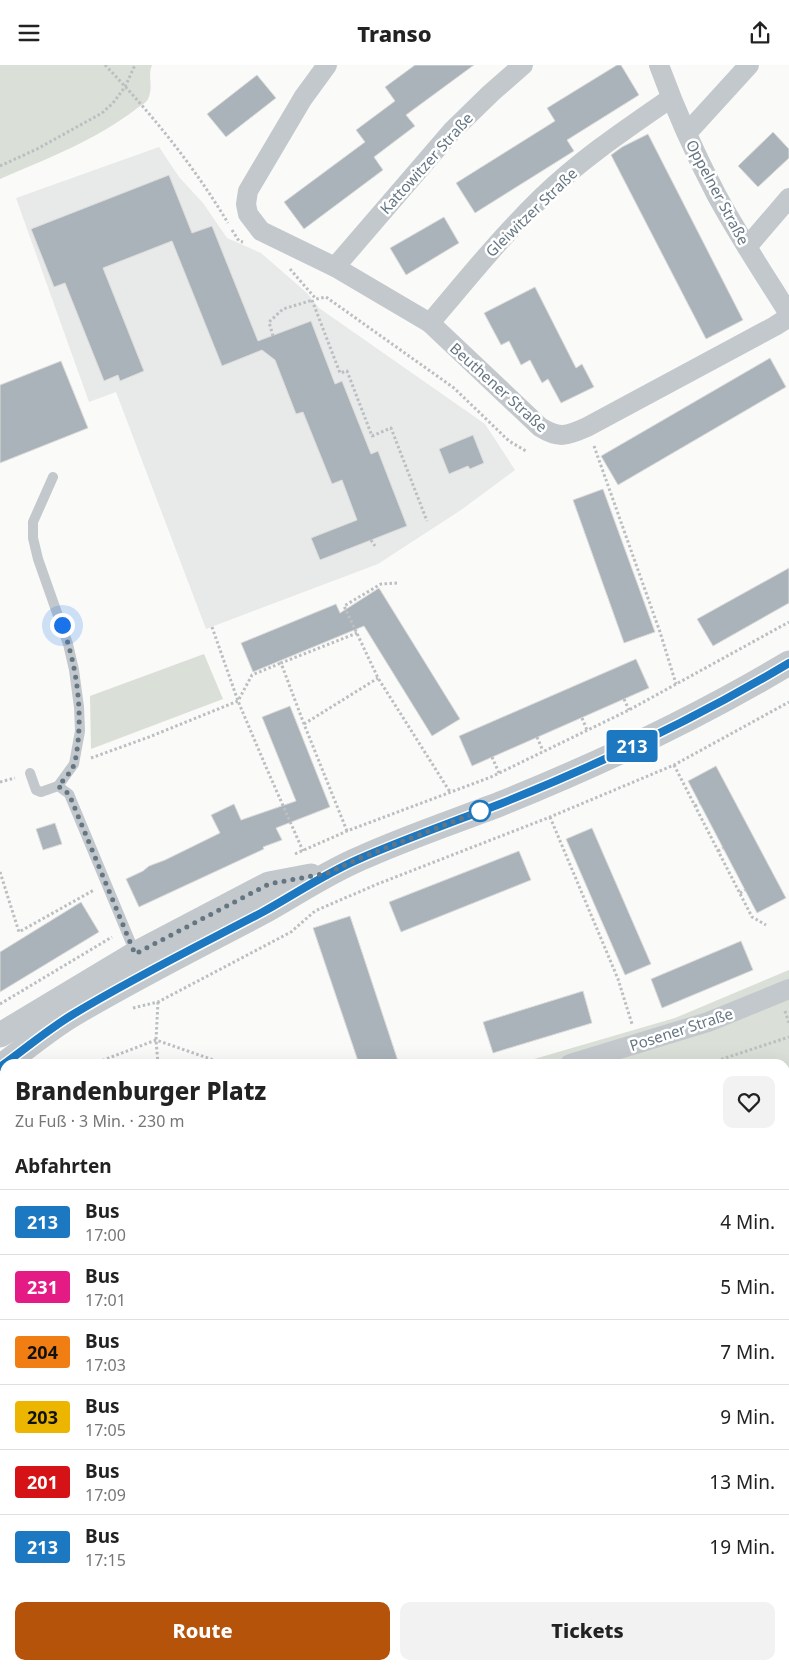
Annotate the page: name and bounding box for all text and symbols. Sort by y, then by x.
text: Transo [357,18,432,48]
icon: menu [15,19,43,47]
icon: share [746,19,774,47]
street label: Kattowitzer Straße [375,108,477,218]
street label: Oppelner Straße [682,136,754,248]
street label: Gleiwitzer Straße [481,163,581,261]
street label: Beuthener Straße [446,338,552,436]
your location [50,613,75,638]
line badge: 213 [603,730,661,762]
text: 213 [617,734,647,758]
unlabelled marker [469,800,491,822]
street label: Posener Straße [627,1003,735,1055]
text: Brandenburger Platz [15,1074,266,1107]
button: heart [723,1076,775,1128]
text: Zu Fuß · 3 Min. · 230 m [15,1110,184,1132]
text: Abfahrten [15,1153,112,1179]
text: Bus [85,1198,120,1224]
text: 4 Min. [720,1209,775,1235]
text: 213 [27,1210,58,1234]
text: 17:00 [85,1224,126,1246]
text: Bus [85,1263,120,1289]
text: 5 Min. [720,1274,775,1300]
text: 231 [27,1275,58,1299]
text: 17:01 [85,1289,126,1311]
text: Bus [85,1328,120,1354]
text: 7 Min. [720,1339,775,1365]
text: 204 [27,1340,58,1364]
text: 17:03 [85,1354,126,1376]
text: Bus [85,1393,120,1419]
text: 9 Min. [720,1404,775,1430]
text: 203 [27,1405,58,1429]
text: 17:05 [85,1419,126,1441]
text: Bus [85,1458,120,1484]
text: 13 Min. [709,1469,775,1495]
text: 201 [27,1470,58,1494]
text: 17:09 [85,1484,126,1506]
text: Bus [85,1523,120,1549]
text: 19 Min. [709,1534,775,1560]
text: 213 [27,1535,58,1559]
text: 17:15 [85,1549,126,1571]
button: Route [15,1602,390,1660]
button: Tickets [400,1602,775,1660]

